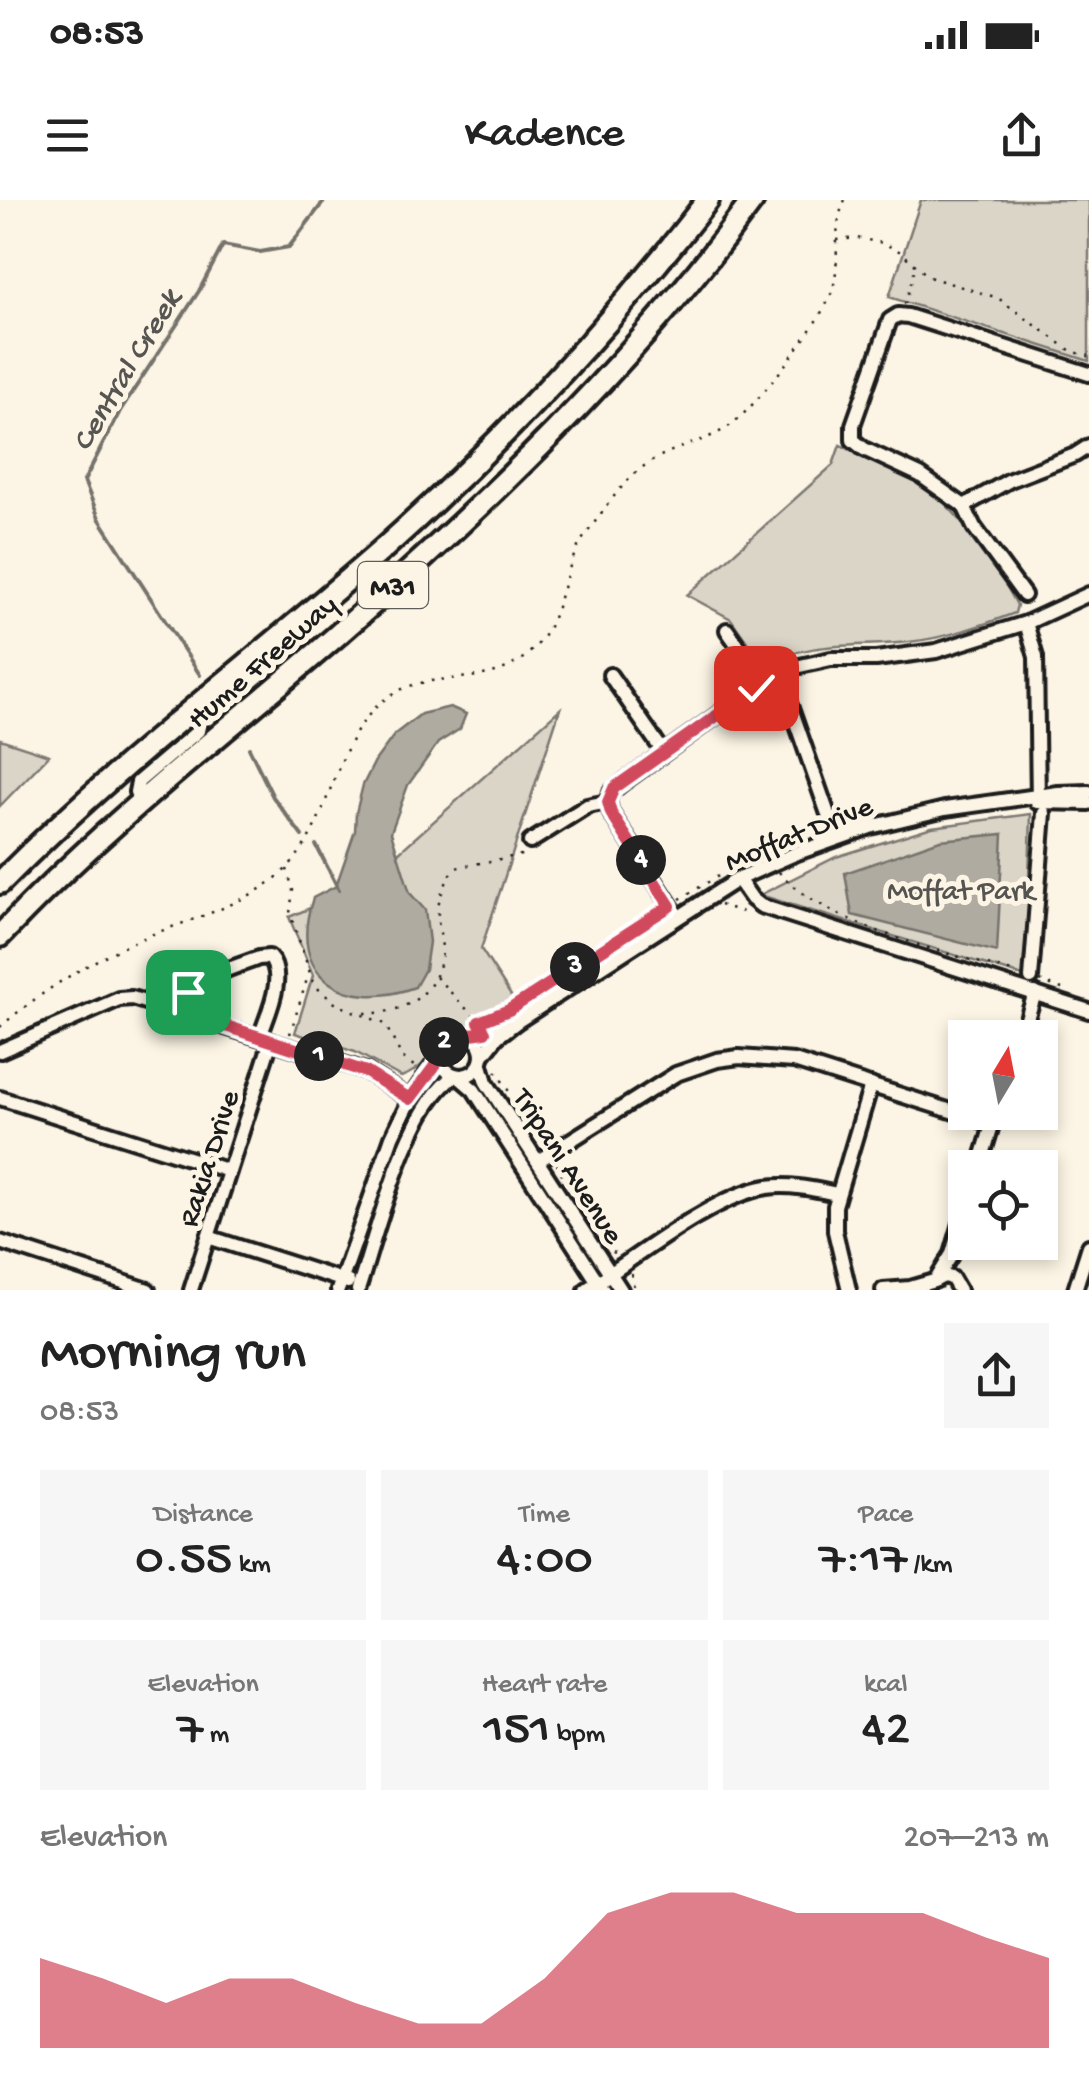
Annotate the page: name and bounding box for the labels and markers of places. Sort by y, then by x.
pin [714,646,799,731]
pin: 4 [616,835,666,885]
pin: 3 [550,942,600,992]
pin [146,950,231,1035]
pin: 2 [419,1017,469,1067]
pin: 1 [294,1031,344,1081]

